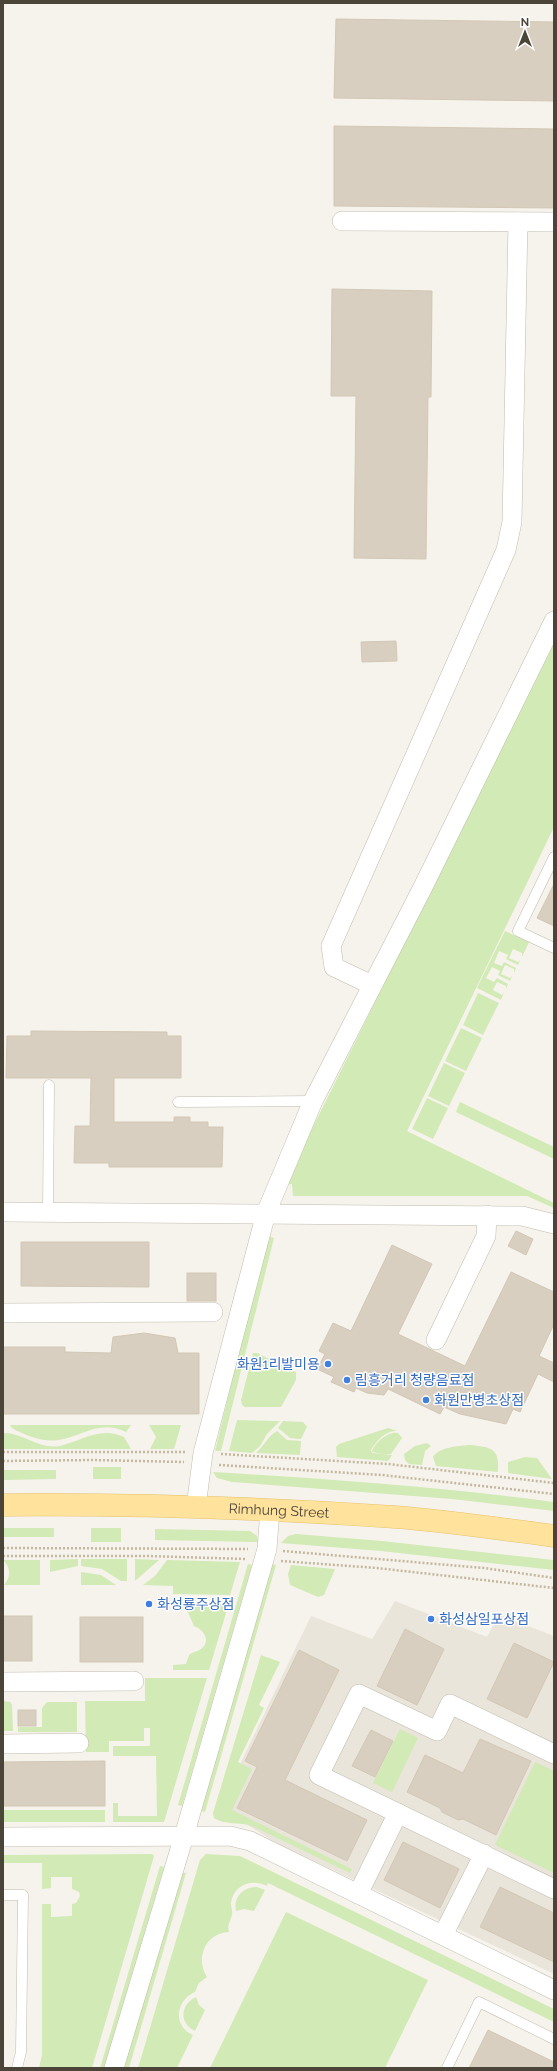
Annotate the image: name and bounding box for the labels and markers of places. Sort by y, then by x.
place label: 화원1리발미용 [237,1356,320,1372]
marker: 화원1리발미용 [323,1359,333,1369]
place label: 림흥거리 청량음료점 [355,1372,475,1388]
marker: 림흥거리 청량음료점 [342,1375,352,1385]
place label: 화원만병초상점 [434,1392,524,1408]
marker: 화원만병초상점 [421,1395,431,1405]
place label: 화성룡주상점 [157,1596,234,1612]
marker: 화성룡주상점 [144,1599,154,1609]
place label: 화성삼일포상점 [439,1611,529,1627]
marker: 화성삼일포상점 [426,1614,436,1624]

